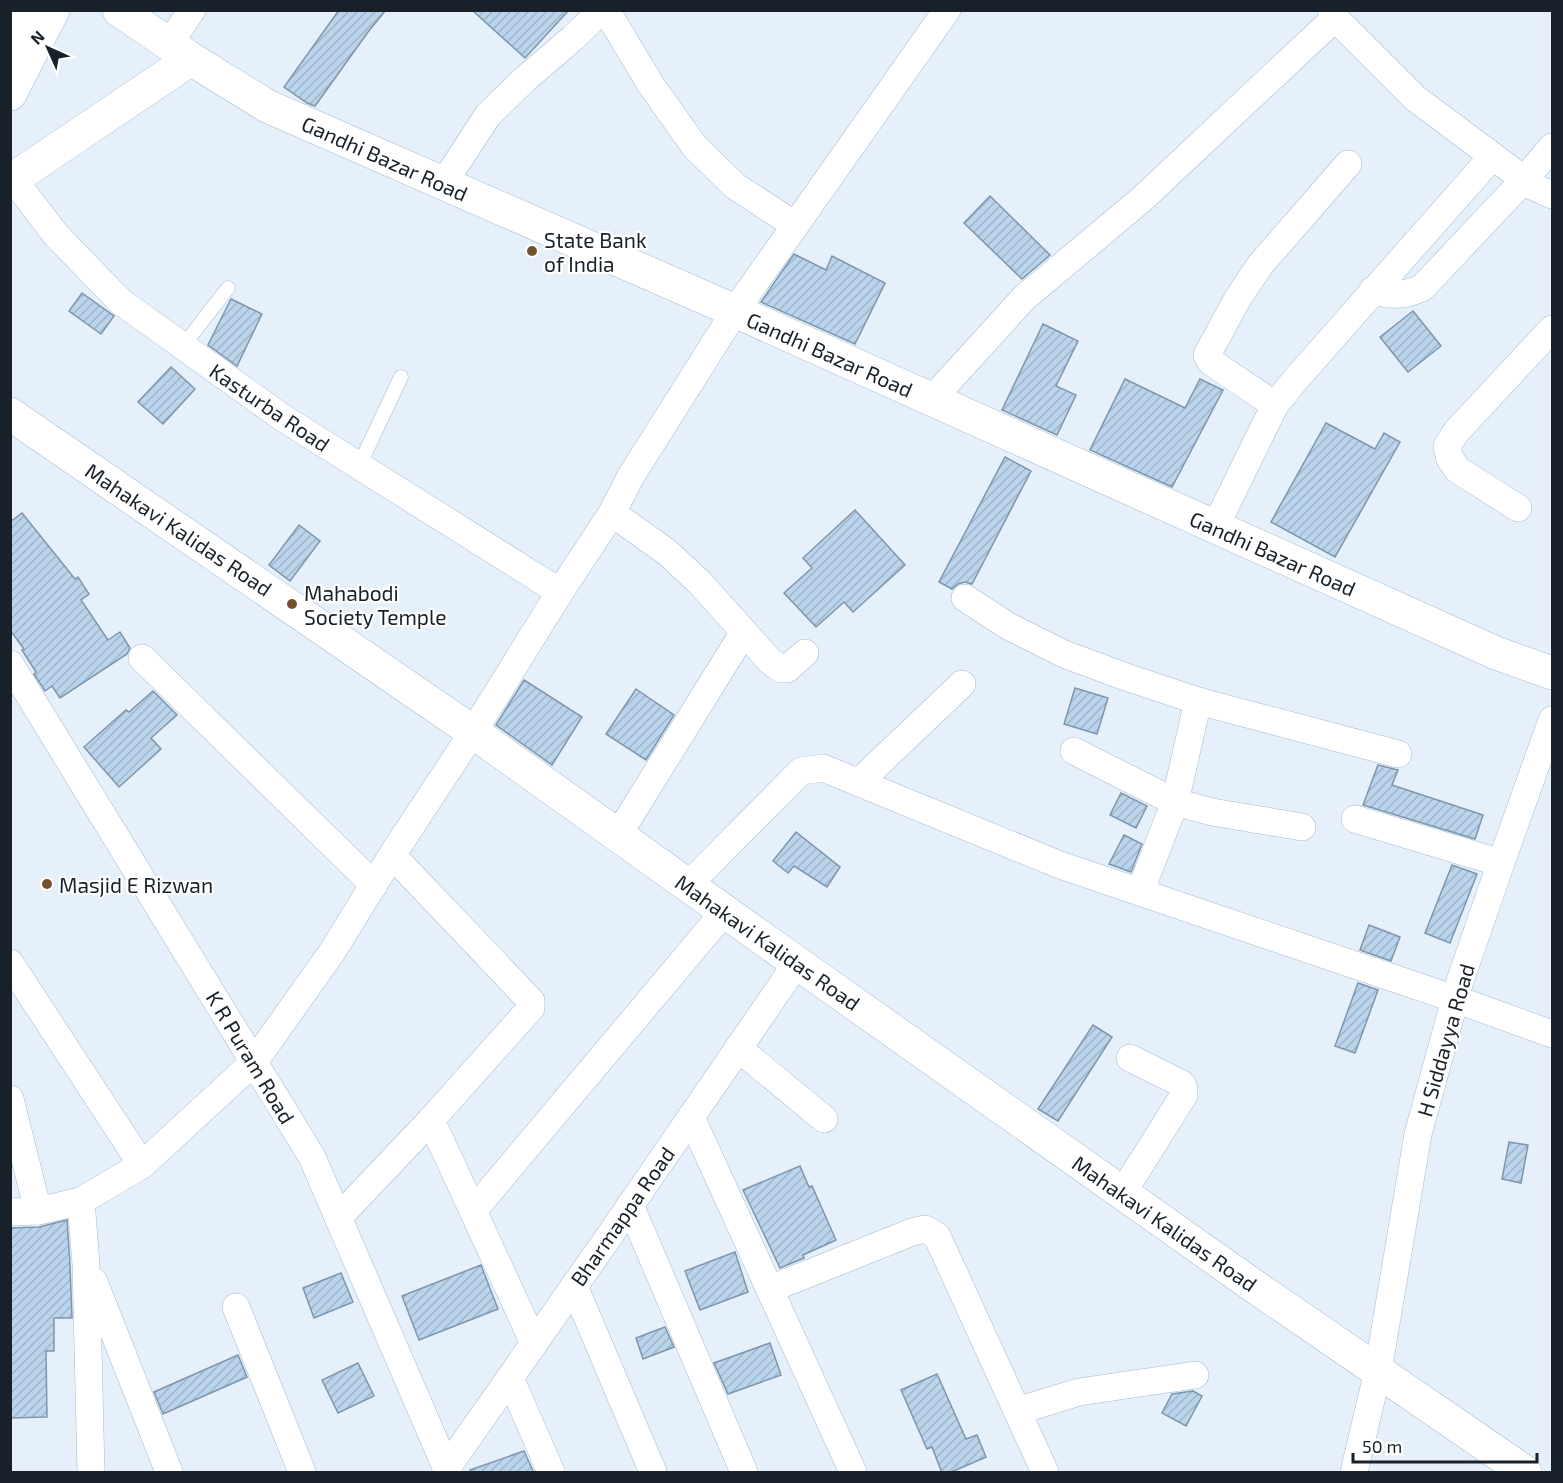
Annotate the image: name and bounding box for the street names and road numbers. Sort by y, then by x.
street label: Gandhi Bazar Road [298,110,472,206]
street label: Gandhi Bazar Road [743,306,917,402]
street label: Kasturba Road [205,358,335,456]
street label: Mahakavi Kalidas Road [81,457,277,601]
street label: Gandhi Bazar Road [1186,505,1360,601]
street label: Mahakavi Kalidas Road [671,869,865,1015]
street label: H Siddayya Road [1411,961,1479,1119]
street label: K R Puram Road [202,986,300,1128]
street label: Bharmappa Road [565,1142,679,1290]
street label: Mahakavi Kalidas Road [1068,1150,1262,1296]

